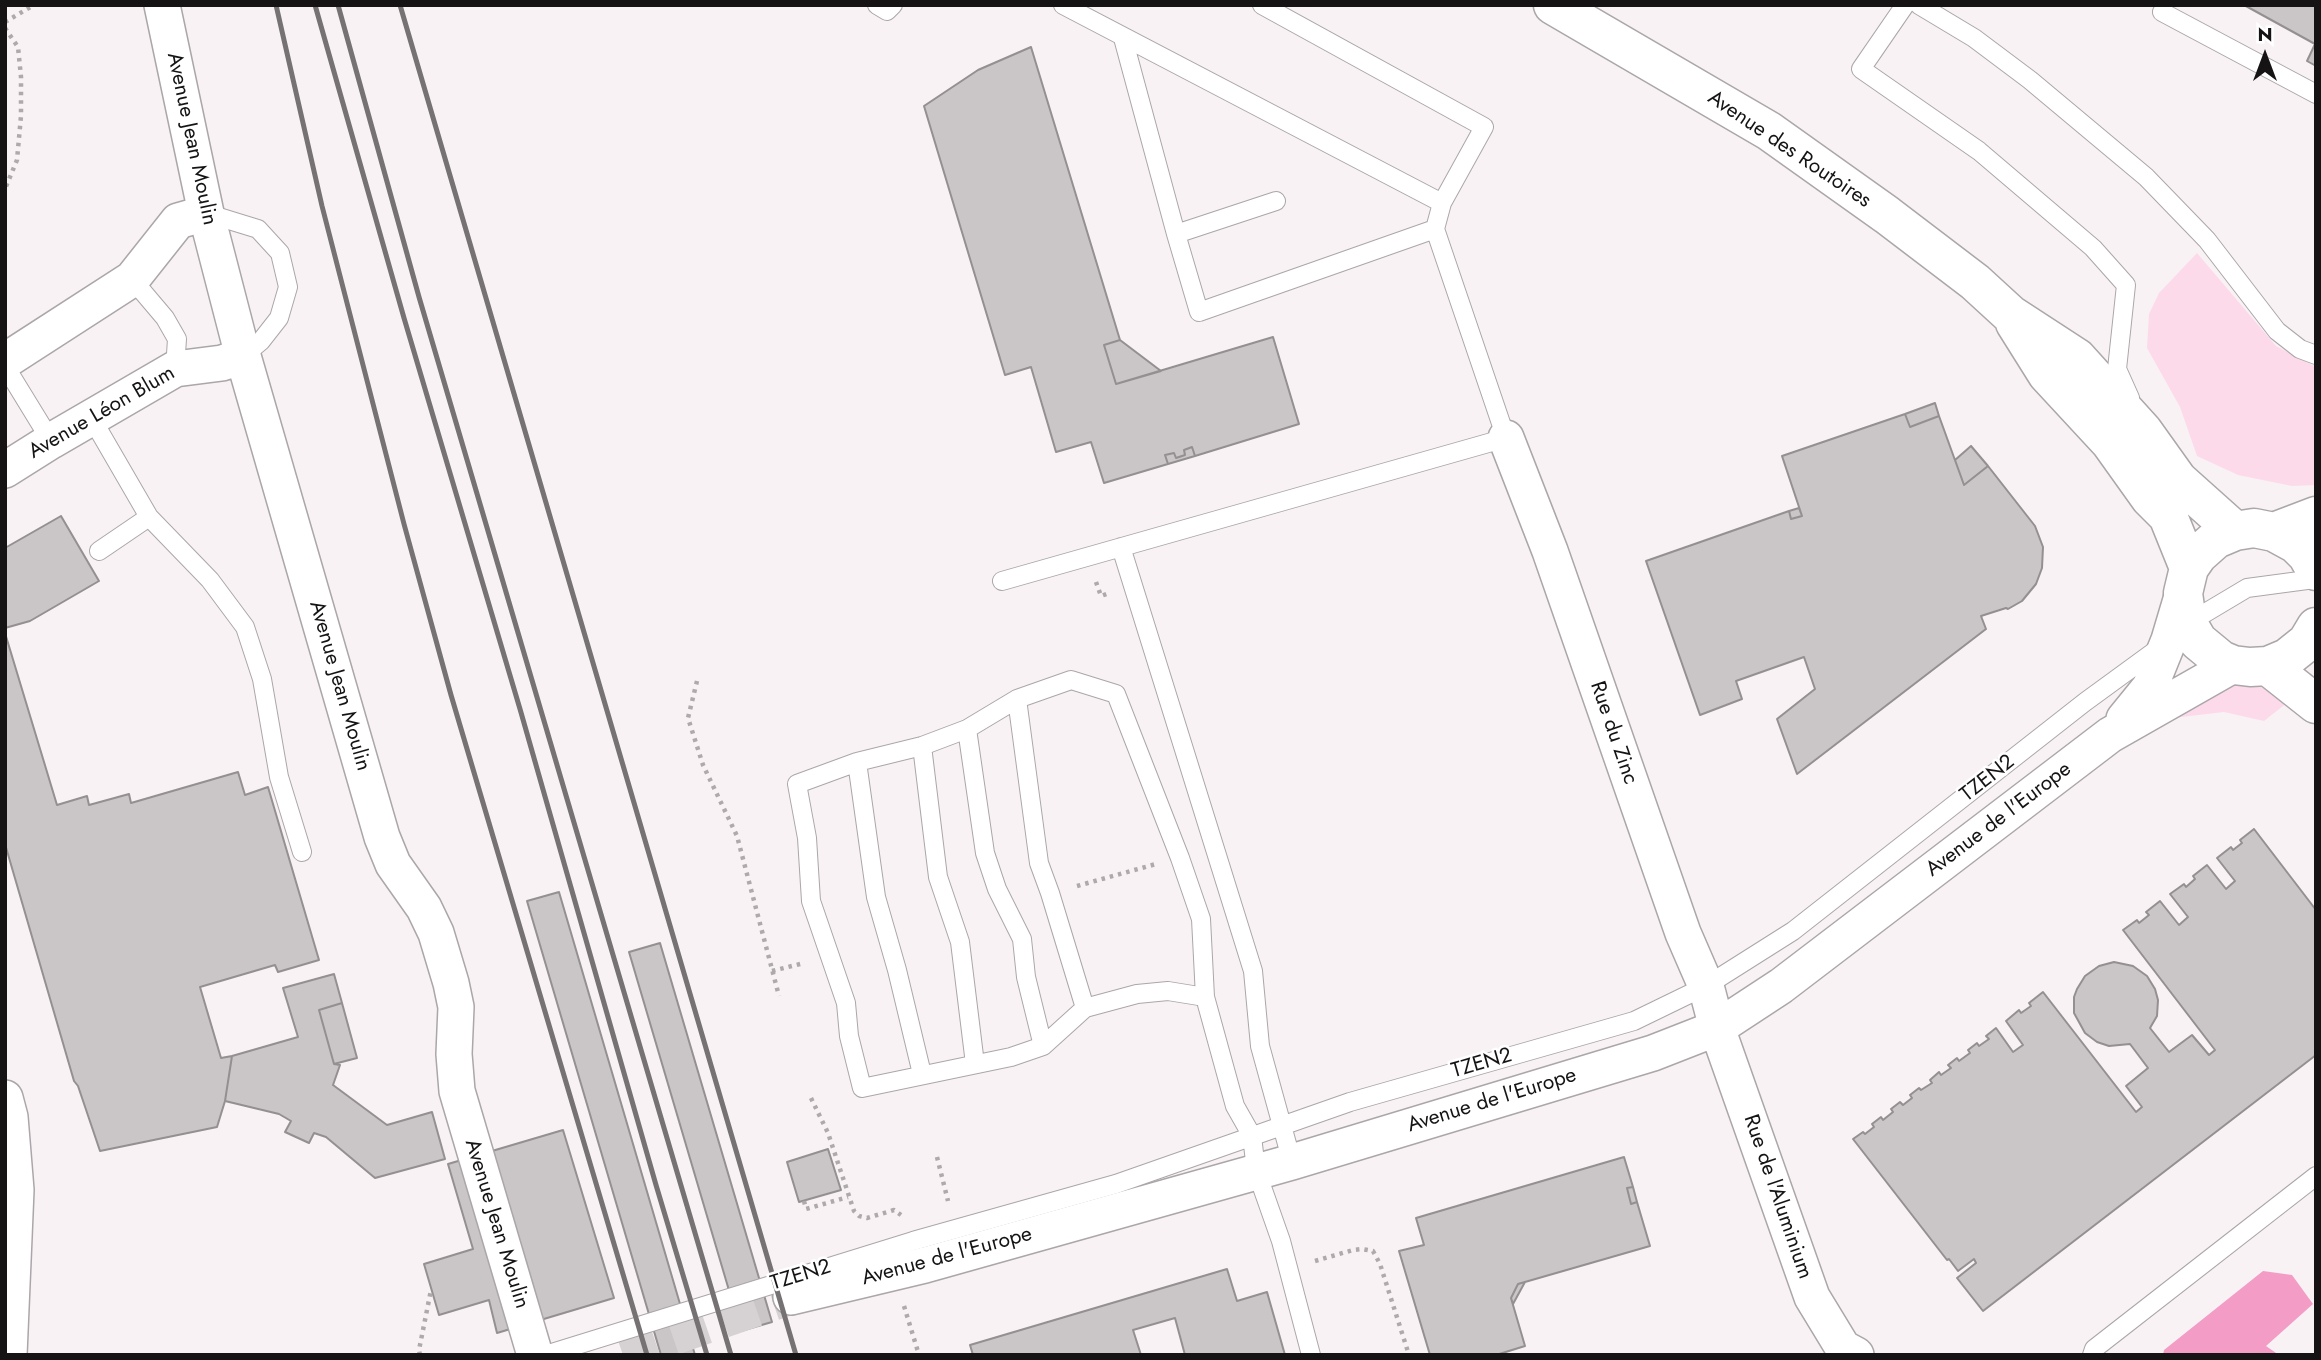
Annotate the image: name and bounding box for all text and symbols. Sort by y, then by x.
north arrow [2230,21,2300,91]
text: N [2257,21,2273,48]
street label: Avenue Jean Moulin [160,50,222,228]
street label: Avenue des Routoires [1703,86,1875,214]
street label: Avenue Léon Blum [24,361,180,465]
street label: Avenue Jean Moulin [303,598,375,774]
street label: Rue du Zinc [1584,678,1642,788]
street label: TZEN2 [1956,750,2020,808]
street label: Avenue de l'Europe [1921,757,2077,883]
street label: TZEN2 [1449,1043,1515,1085]
street label: Avenue de l'Europe [1404,1063,1580,1139]
street label: Rue de l'Aluminium [1737,1112,1817,1282]
street label: Avenue Jean Moulin [458,1136,534,1312]
street label: Avenue de l'Europe [859,1222,1035,1292]
street label: TZEN2 [768,1255,834,1297]

